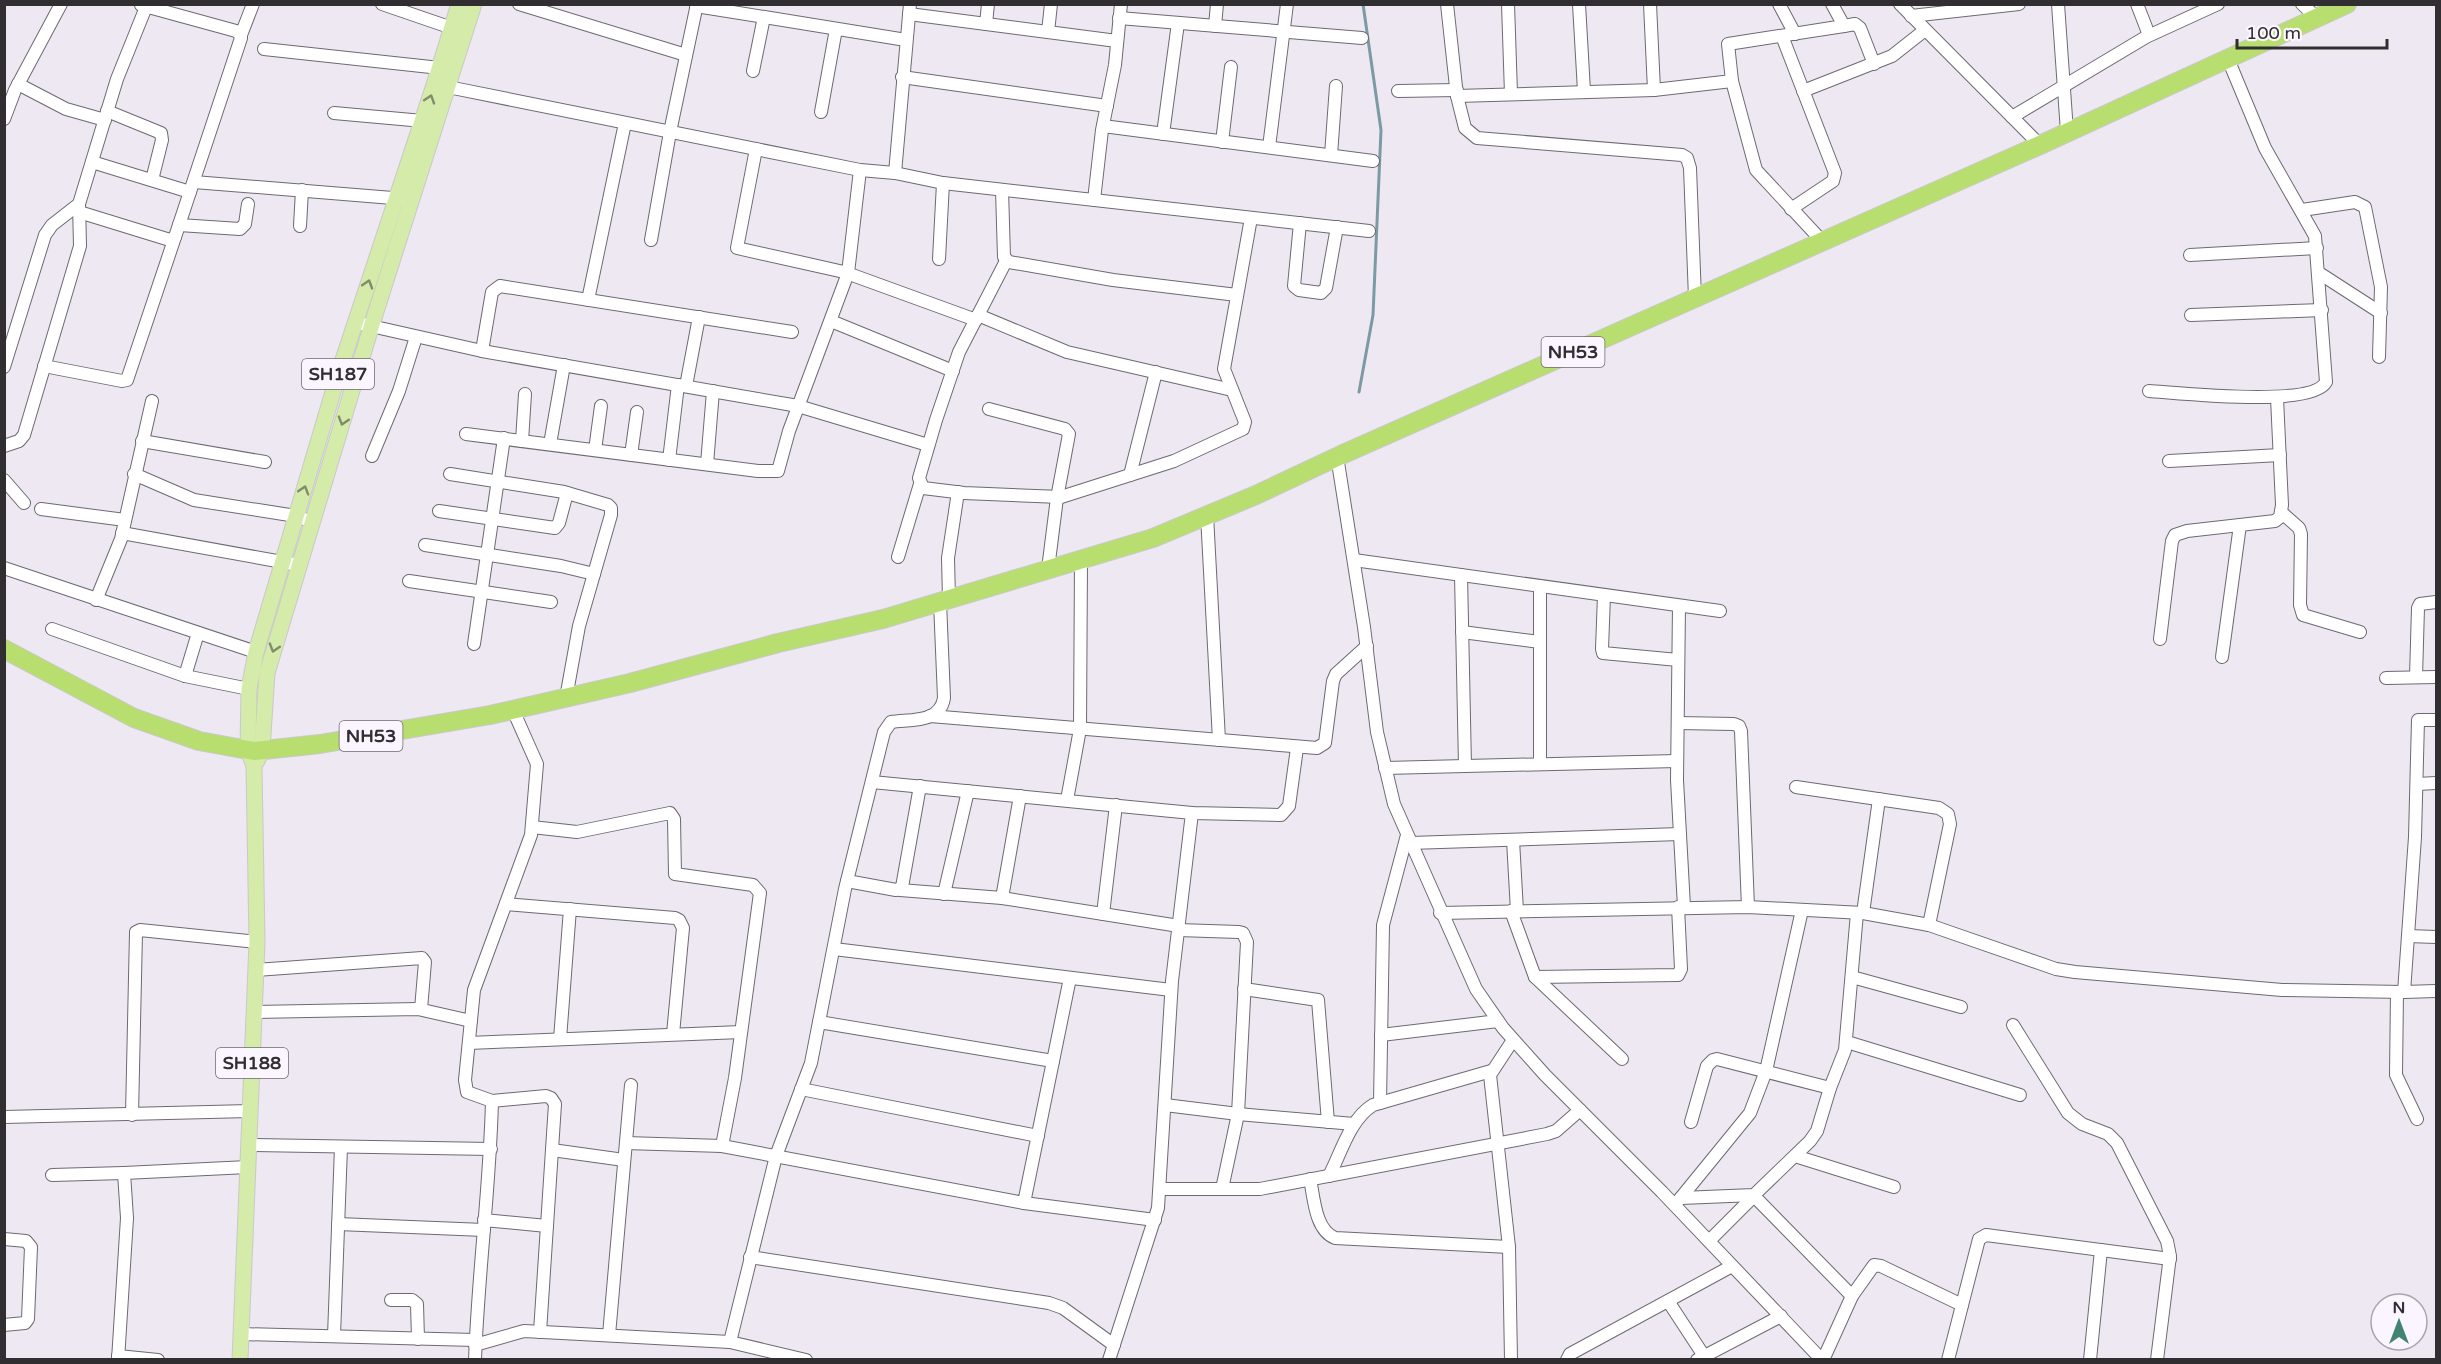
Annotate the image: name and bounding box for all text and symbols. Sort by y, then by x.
scale bar [2237,12,2387,50]
text: 100 m [2246,22,2301,44]
one-way arrow [423,94,435,105]
one-way arrow [361,279,374,289]
road number: NH53 [1542,337,1604,367]
road number: SH187 [302,359,374,389]
one-way arrow [338,415,350,426]
one-way arrow [297,485,309,496]
one-way arrow [269,642,281,653]
road number: NH53 [340,721,403,751]
road number: SH188 [216,1048,288,1078]
north arrow [2369,1292,2429,1352]
text: N [2393,1298,2405,1318]

